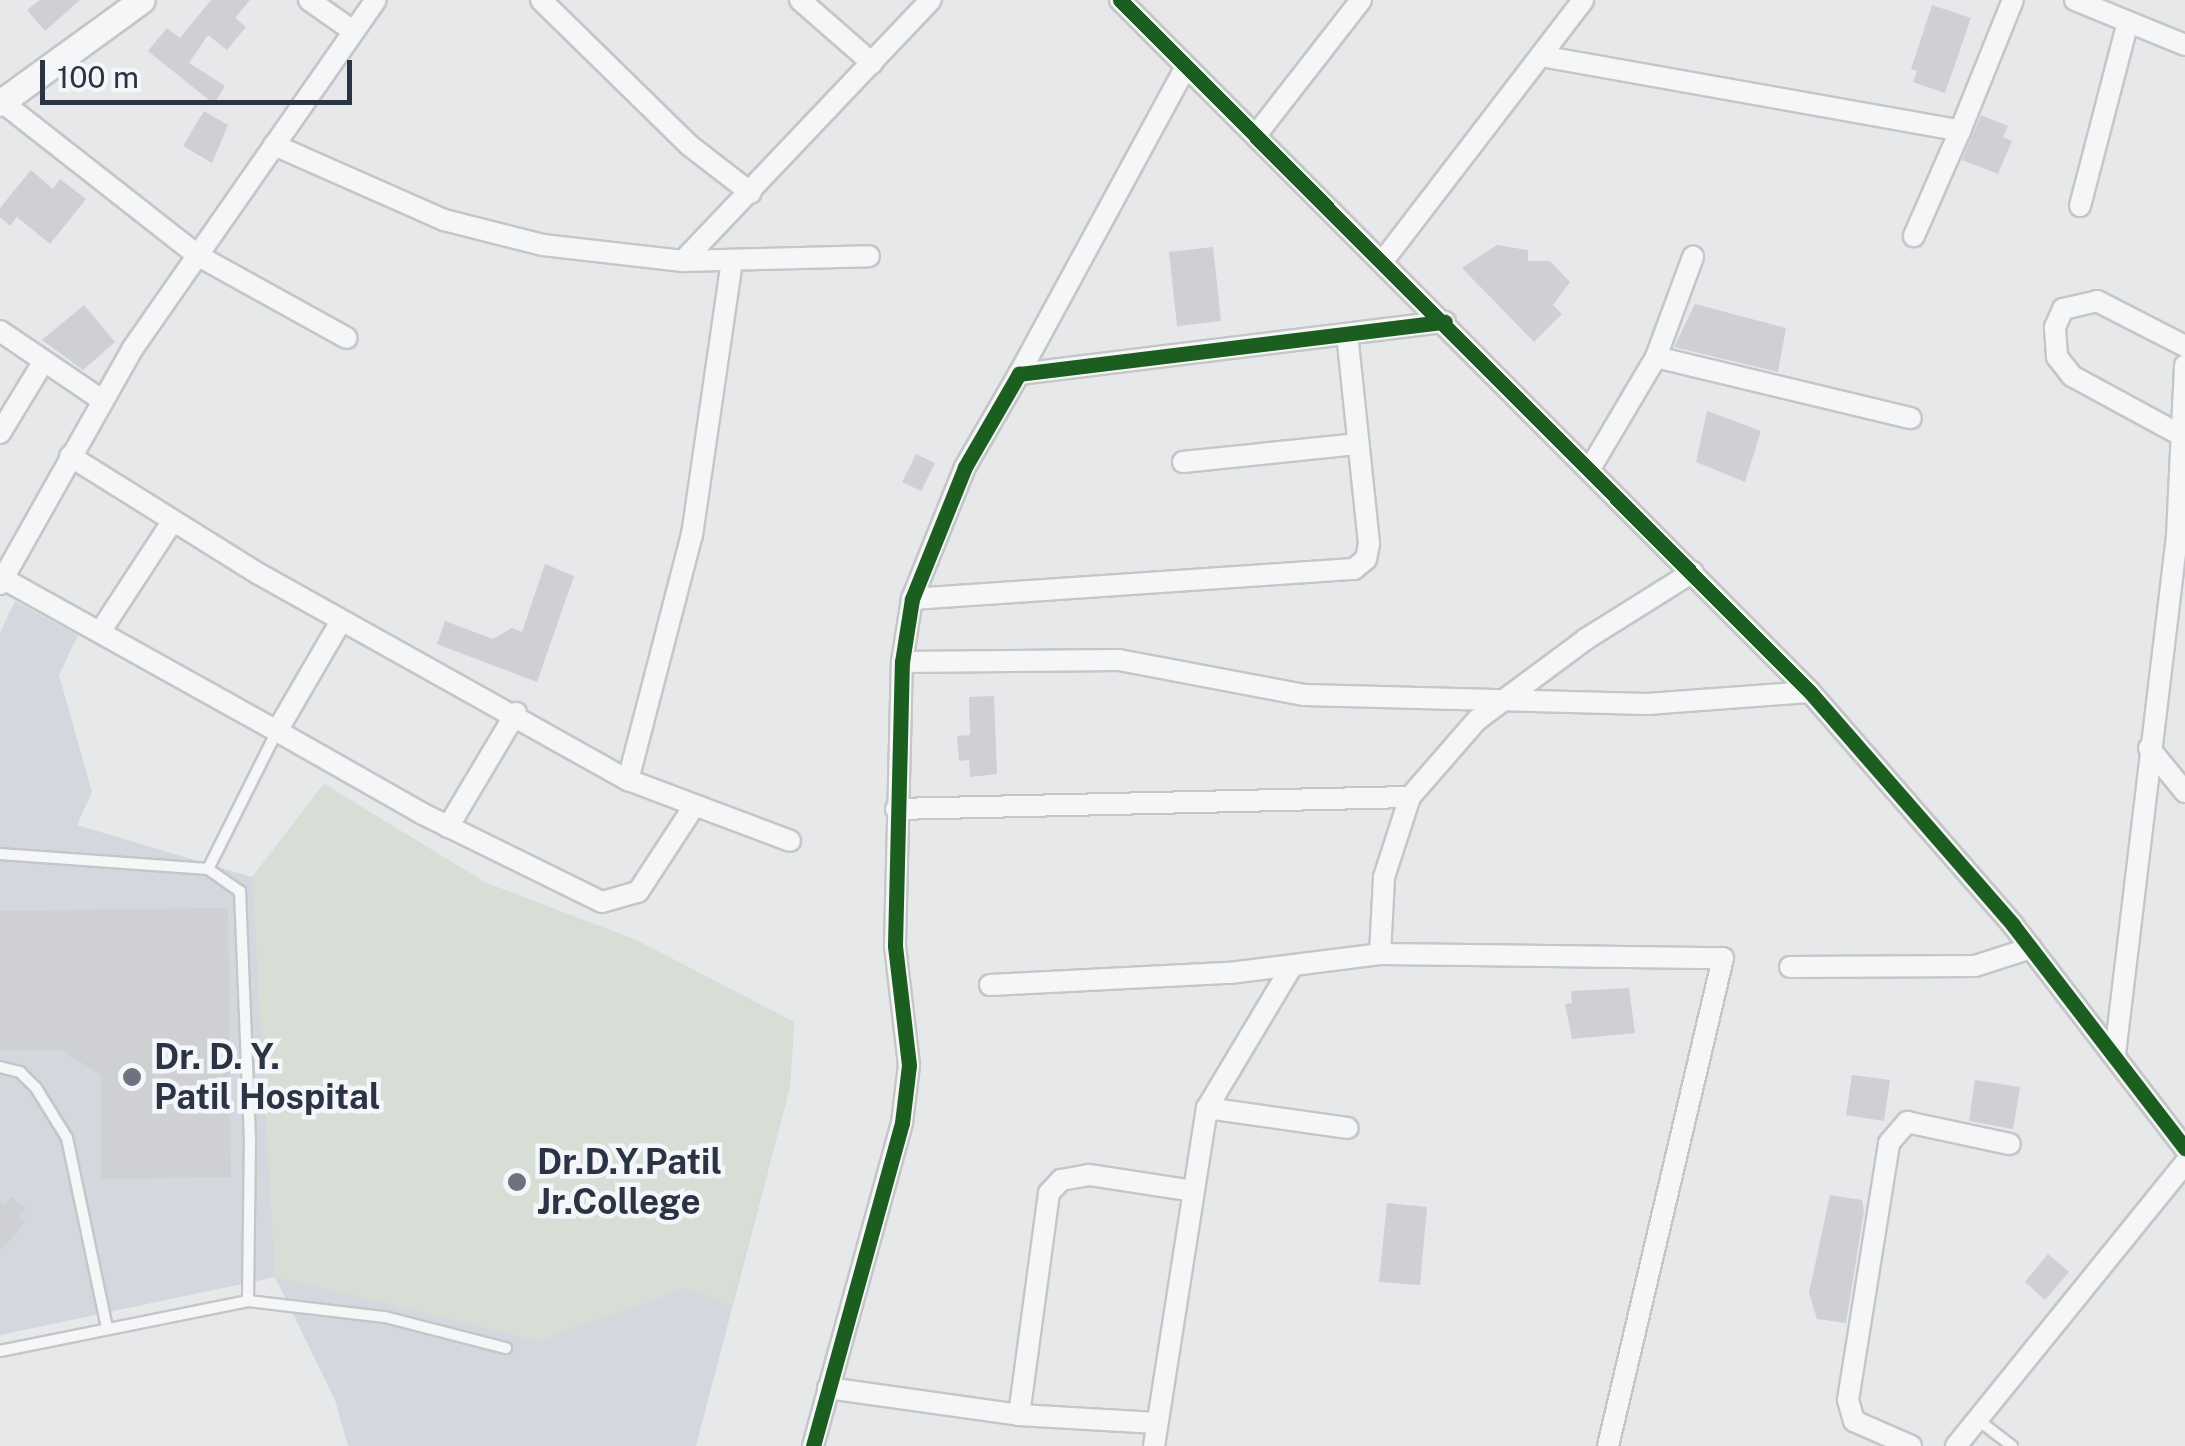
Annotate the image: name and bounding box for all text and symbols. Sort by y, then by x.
scale bar [45,40,358,102]
text: 100 m [57,59,139,95]
place label: Dr. D. Y. Patil Hospital [154,1036,380,1118]
marker: Dr. D. Y. Patil Hospital [119,1064,145,1090]
place label: Dr.D.Y.Patil Jr.College [537,1141,722,1223]
marker: Dr.D.Y.Patil Jr.College [506,1171,528,1193]

